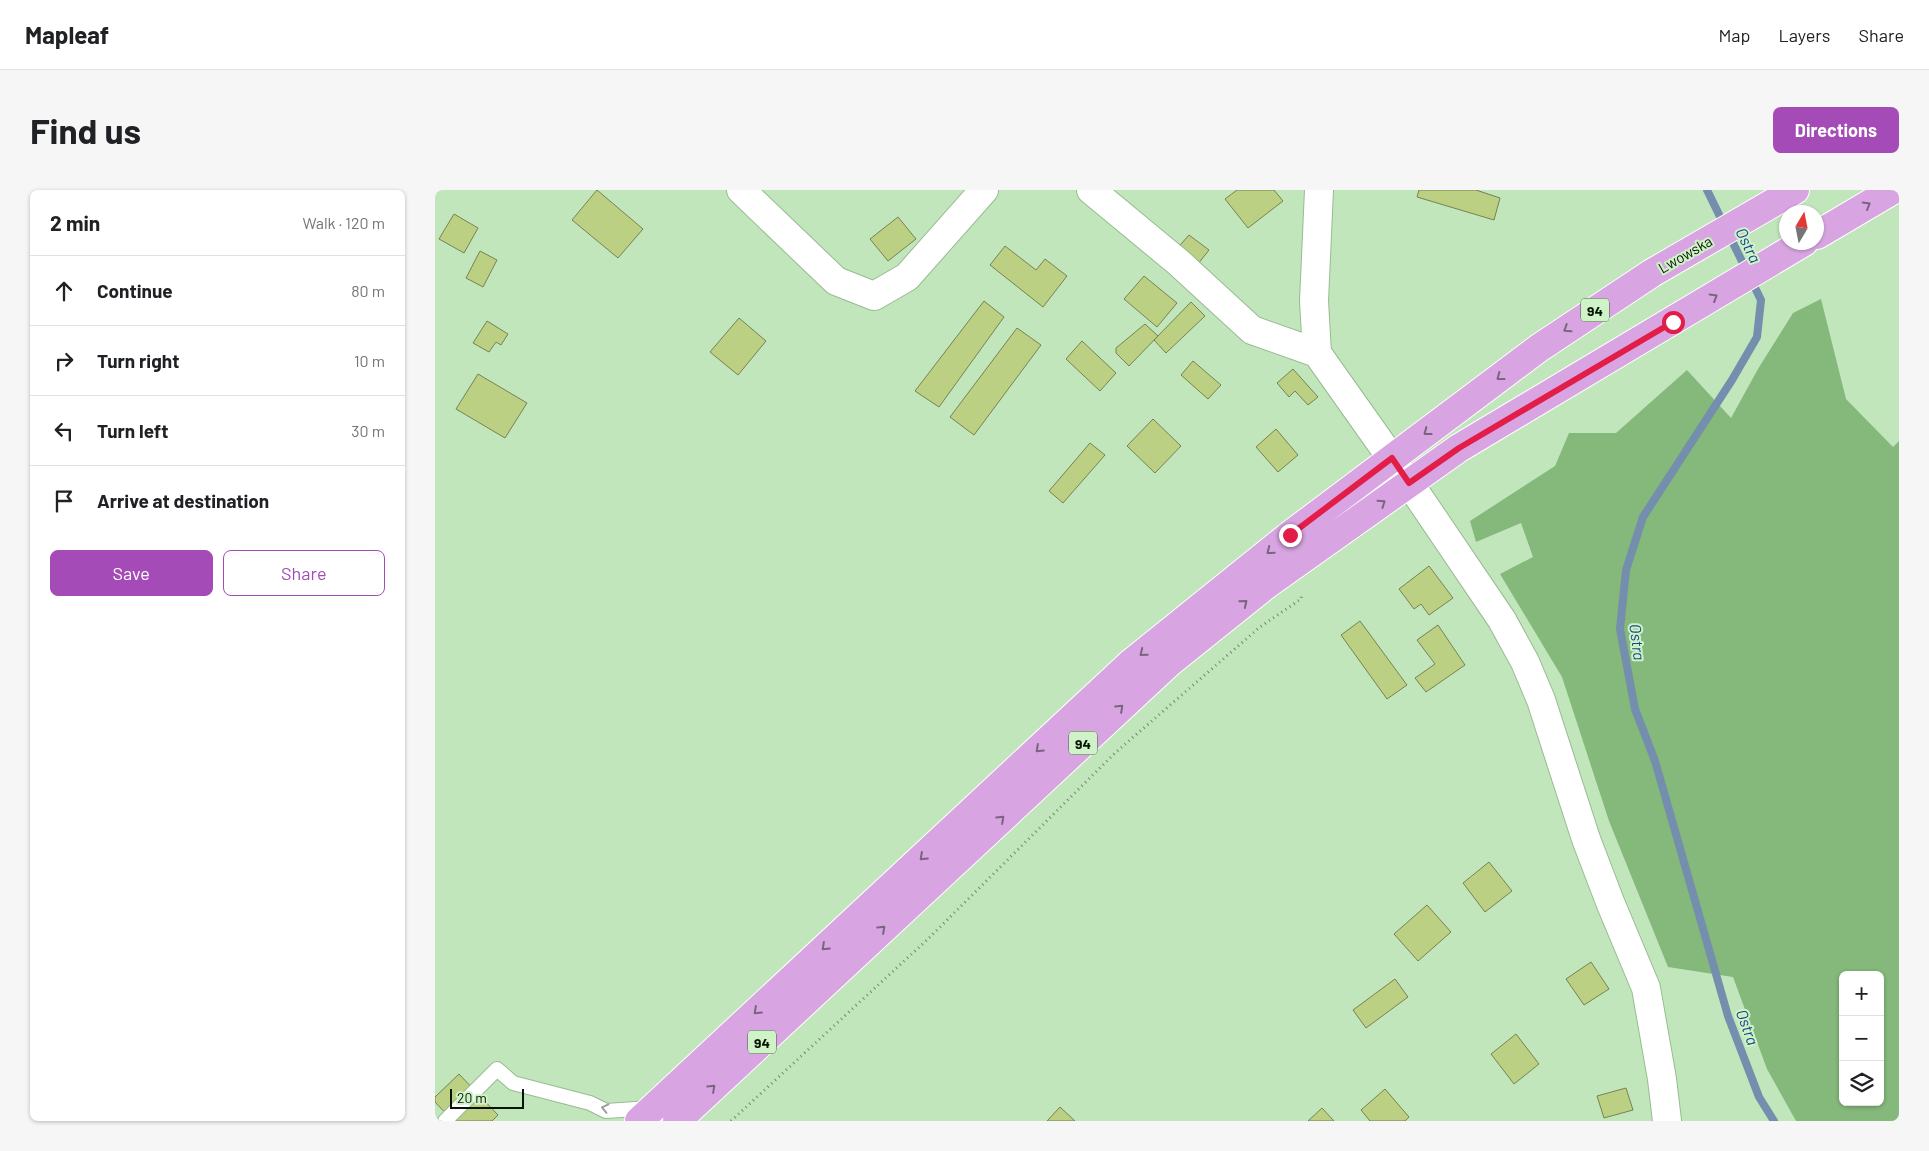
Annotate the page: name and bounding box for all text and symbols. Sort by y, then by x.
text: Mapleaf [25,20,109,49]
text: Map [1718,24,1750,46]
text: Layers [1778,24,1831,46]
text: Share [1859,24,1904,46]
button: Directions [1773,107,1899,153]
text: Find us [30,109,141,151]
one-way arrow [1861,202,1870,212]
north arrow [1779,205,1824,250]
text: 2 min [50,210,100,235]
text: Walk · 120 m [302,213,385,232]
water label: Ostra [1732,224,1766,266]
street label: Lwowska [1655,231,1715,277]
icon: ahead [50,277,78,305]
text: Continue [97,279,173,302]
text: 80 m [351,281,385,300]
one-way arrow [1709,293,1718,303]
road number: 94 [1581,298,1609,322]
route start [1662,311,1685,334]
one-way arrow [1564,323,1573,332]
icon: right [50,347,78,375]
text: Turn right [97,349,179,372]
text: 10 m [354,351,385,370]
one-way arrow [1496,371,1506,380]
icon: left [50,417,78,445]
text: Turn left [97,419,168,442]
text: 30 m [351,421,385,440]
one-way arrow [1423,426,1433,435]
icon: arrive [50,487,78,515]
text: Arrive at destination [97,489,269,512]
one-way arrow [1376,500,1386,509]
route end [1279,524,1302,547]
one-way arrow [1266,546,1275,555]
button: Save [50,550,213,596]
button: Share [223,550,385,596]
one-way arrow [1238,600,1247,608]
water label: Ostra [1626,623,1650,661]
one-way arrow [1140,648,1149,657]
one-way arrow [1115,705,1124,714]
road number: 94 [1069,732,1097,754]
one-way arrow [1036,743,1045,752]
one-way arrow [996,816,1005,825]
one-way arrow [919,851,928,860]
one-way arrow [877,926,886,935]
one-way arrow [822,941,831,950]
map controls [1839,971,1884,1106]
button: + [1839,971,1884,1016]
one-way arrow [754,1005,763,1014]
water label: Ostra [1733,1007,1763,1047]
button: − [1839,1016,1884,1061]
road number: 94 [748,1030,776,1054]
button: layers [1839,1061,1884,1106]
one-way arrow [707,1085,716,1094]
scale bar [450,1086,524,1109]
text: 20 m [457,1089,487,1106]
one-way arrow [601,1103,609,1114]

